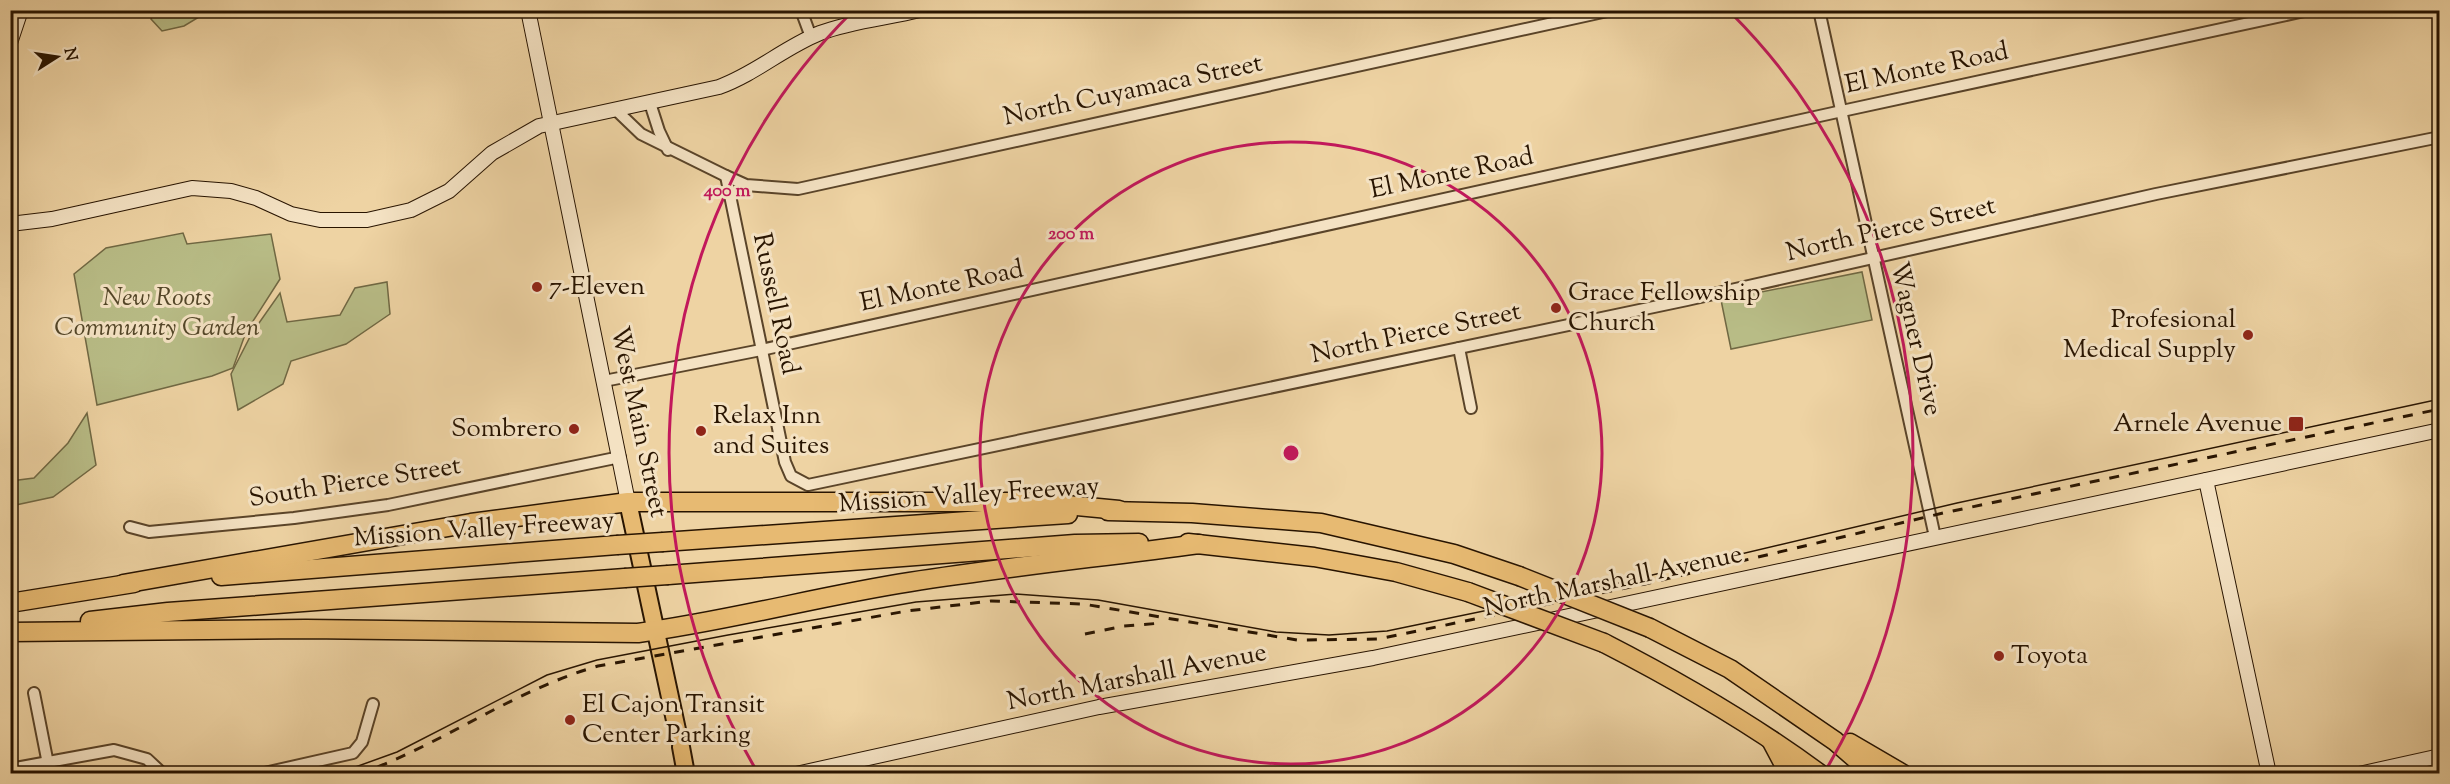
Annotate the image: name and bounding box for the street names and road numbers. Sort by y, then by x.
street label: El Monte Road [1842,34,2012,104]
street label: North Cuyamaca Street [1000,45,1266,137]
street label: El Monte Road [1367,139,1537,209]
street label: North Pierce Street [1783,188,2000,272]
street label: Russell Road [742,230,808,378]
street label: El Monte Road [857,252,1027,322]
street label: Wagner Drive [1879,258,1951,420]
street label: North Pierce Street [1307,294,1525,374]
street label: West Main Street [600,323,676,521]
street label: South Pierce Street [246,448,464,518]
street label: Mission Valley Freeway [837,468,1101,524]
street label: Mission Valley Freeway [352,502,616,558]
street label: North Marshall Avenue [1480,536,1746,628]
street label: North Marshall Avenue [1004,635,1270,721]

